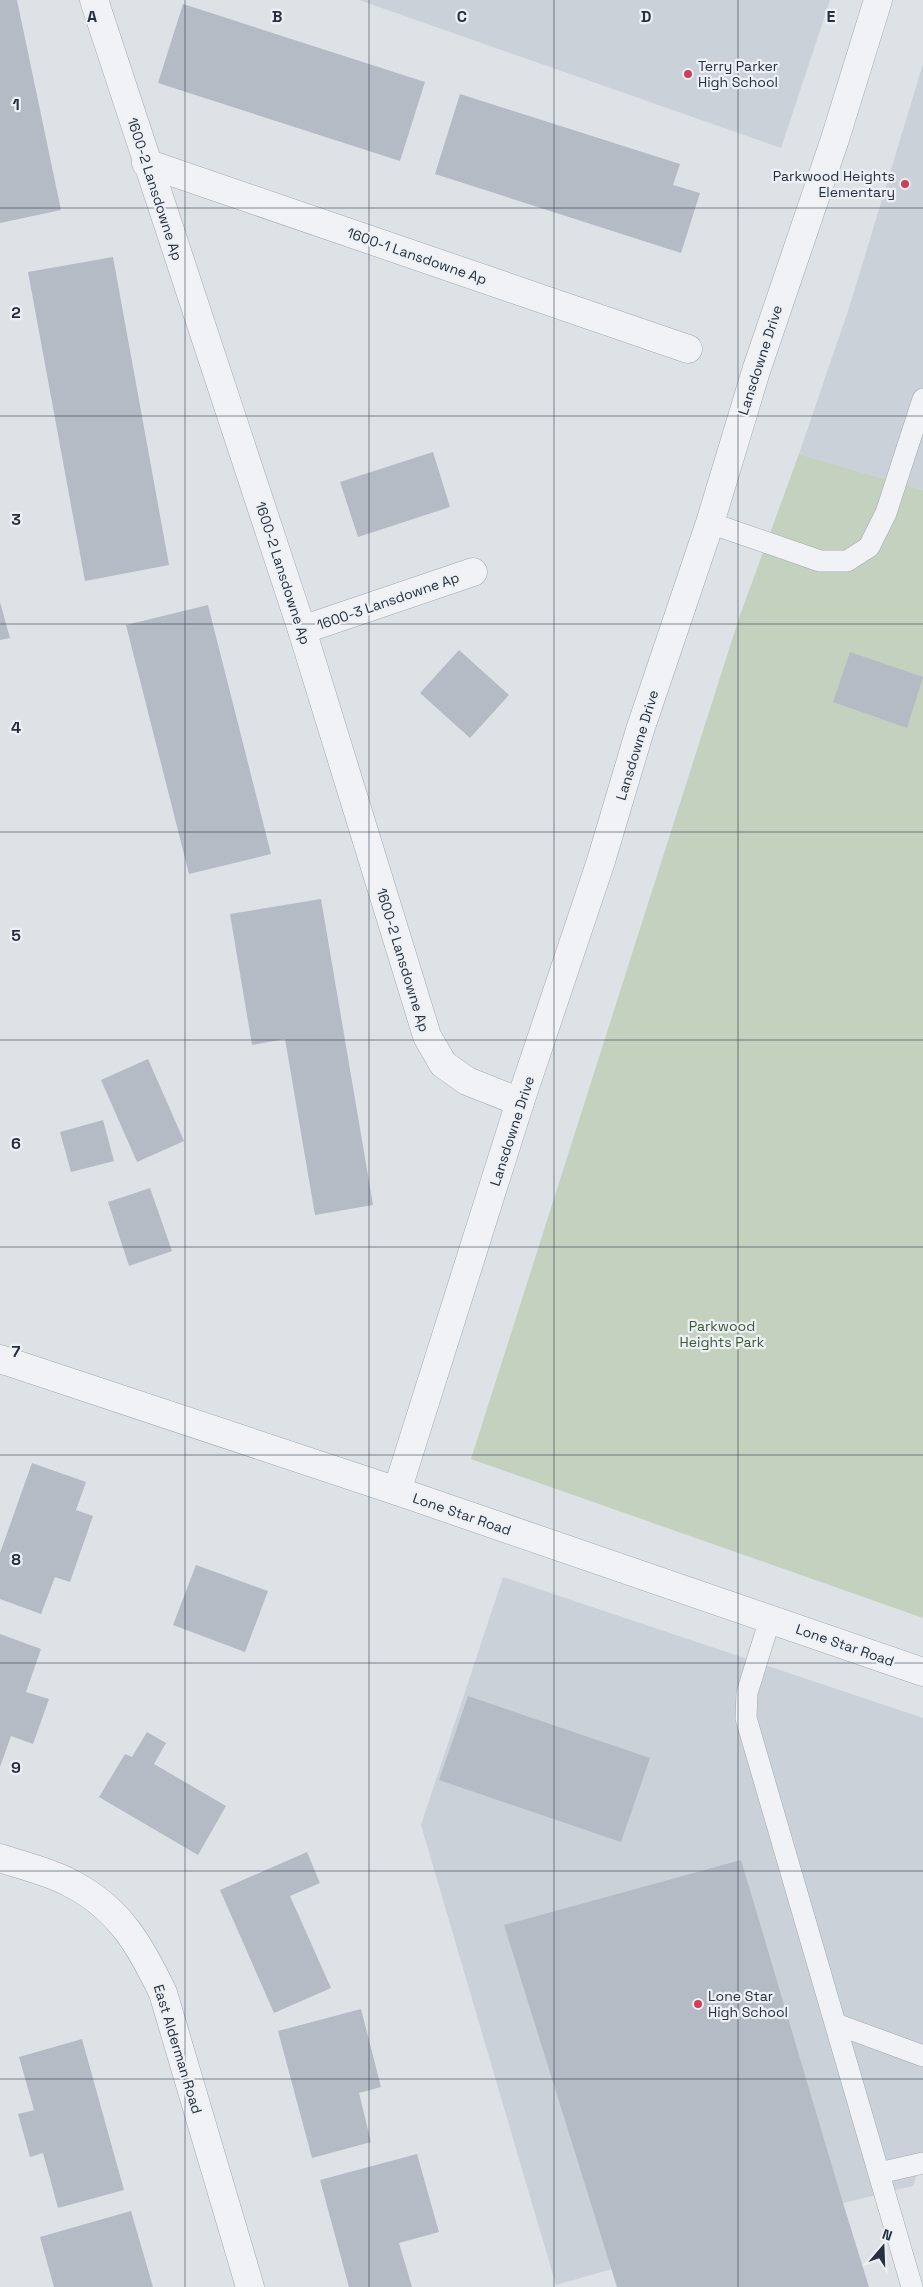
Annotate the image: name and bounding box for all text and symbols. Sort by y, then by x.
text: A [87,6,97,27]
text: B [272,6,282,27]
text: C [457,6,467,27]
text: D [641,6,651,27]
text: E [827,6,836,27]
place label: Terry Parker High School [698,57,778,91]
marker: Terry Parker High School [682,68,694,80]
text: 1 [12,94,20,115]
street label: 1600-2 Lansdowne Ap [123,115,187,263]
place label: Parkwood Heights Elementary [773,167,895,201]
marker: Parkwood Heights Elementary [899,178,911,190]
street label: 1600-1 Lansdowne Ap [345,224,489,288]
text: 2 [11,302,21,323]
street label: Lansdowne Drive [734,303,786,417]
street label: 1600-2 Lansdowne Ap [251,499,315,647]
text: 3 [11,509,21,530]
street label: 1600-3 Lansdowne Ap [314,568,462,634]
street label: Lansdowne Drive [612,688,662,802]
text: 4 [11,717,21,738]
street label: 1600-2 Lansdowne Ap [373,886,433,1034]
text: 5 [11,925,21,946]
street label: Lansdowne Drive [486,1074,538,1188]
text: 6 [11,1133,21,1154]
park label: Parkwood Heights Park [680,1317,765,1351]
text: 7 [12,1341,21,1362]
street label: Lone Star Road [410,1489,514,1539]
text: 8 [11,1549,21,1570]
street label: Lone Star Road [793,1620,897,1670]
text: 9 [11,1757,21,1778]
street label: East Alderman Road [150,1982,206,2116]
place label: Lone Star High School [708,1987,788,2021]
marker: Lone Star High School [692,1998,704,2010]
north arrow [858,2222,908,2272]
text: N [880,2225,895,2245]

